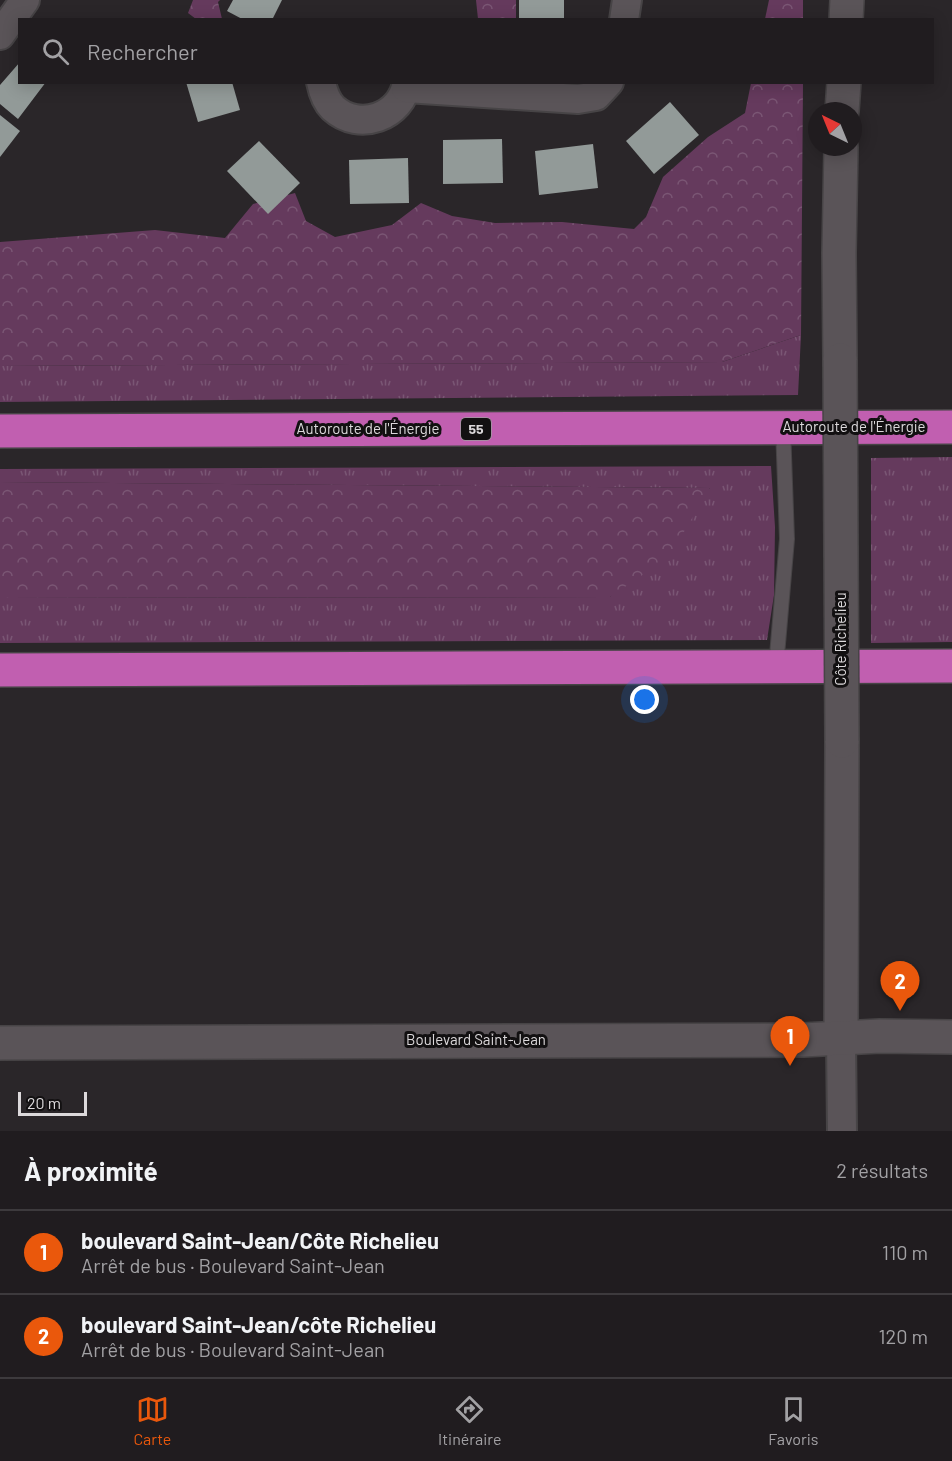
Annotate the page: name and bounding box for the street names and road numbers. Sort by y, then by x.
street label: Autoroute de l'Énergie [782,417,926,435]
road number: 55 [461,418,491,440]
street label: Autoroute de l'Énergie [296,419,440,437]
street label: Côte Richelieu [831,592,849,686]
street label: Boulevard Saint-Jean [406,1030,546,1048]

